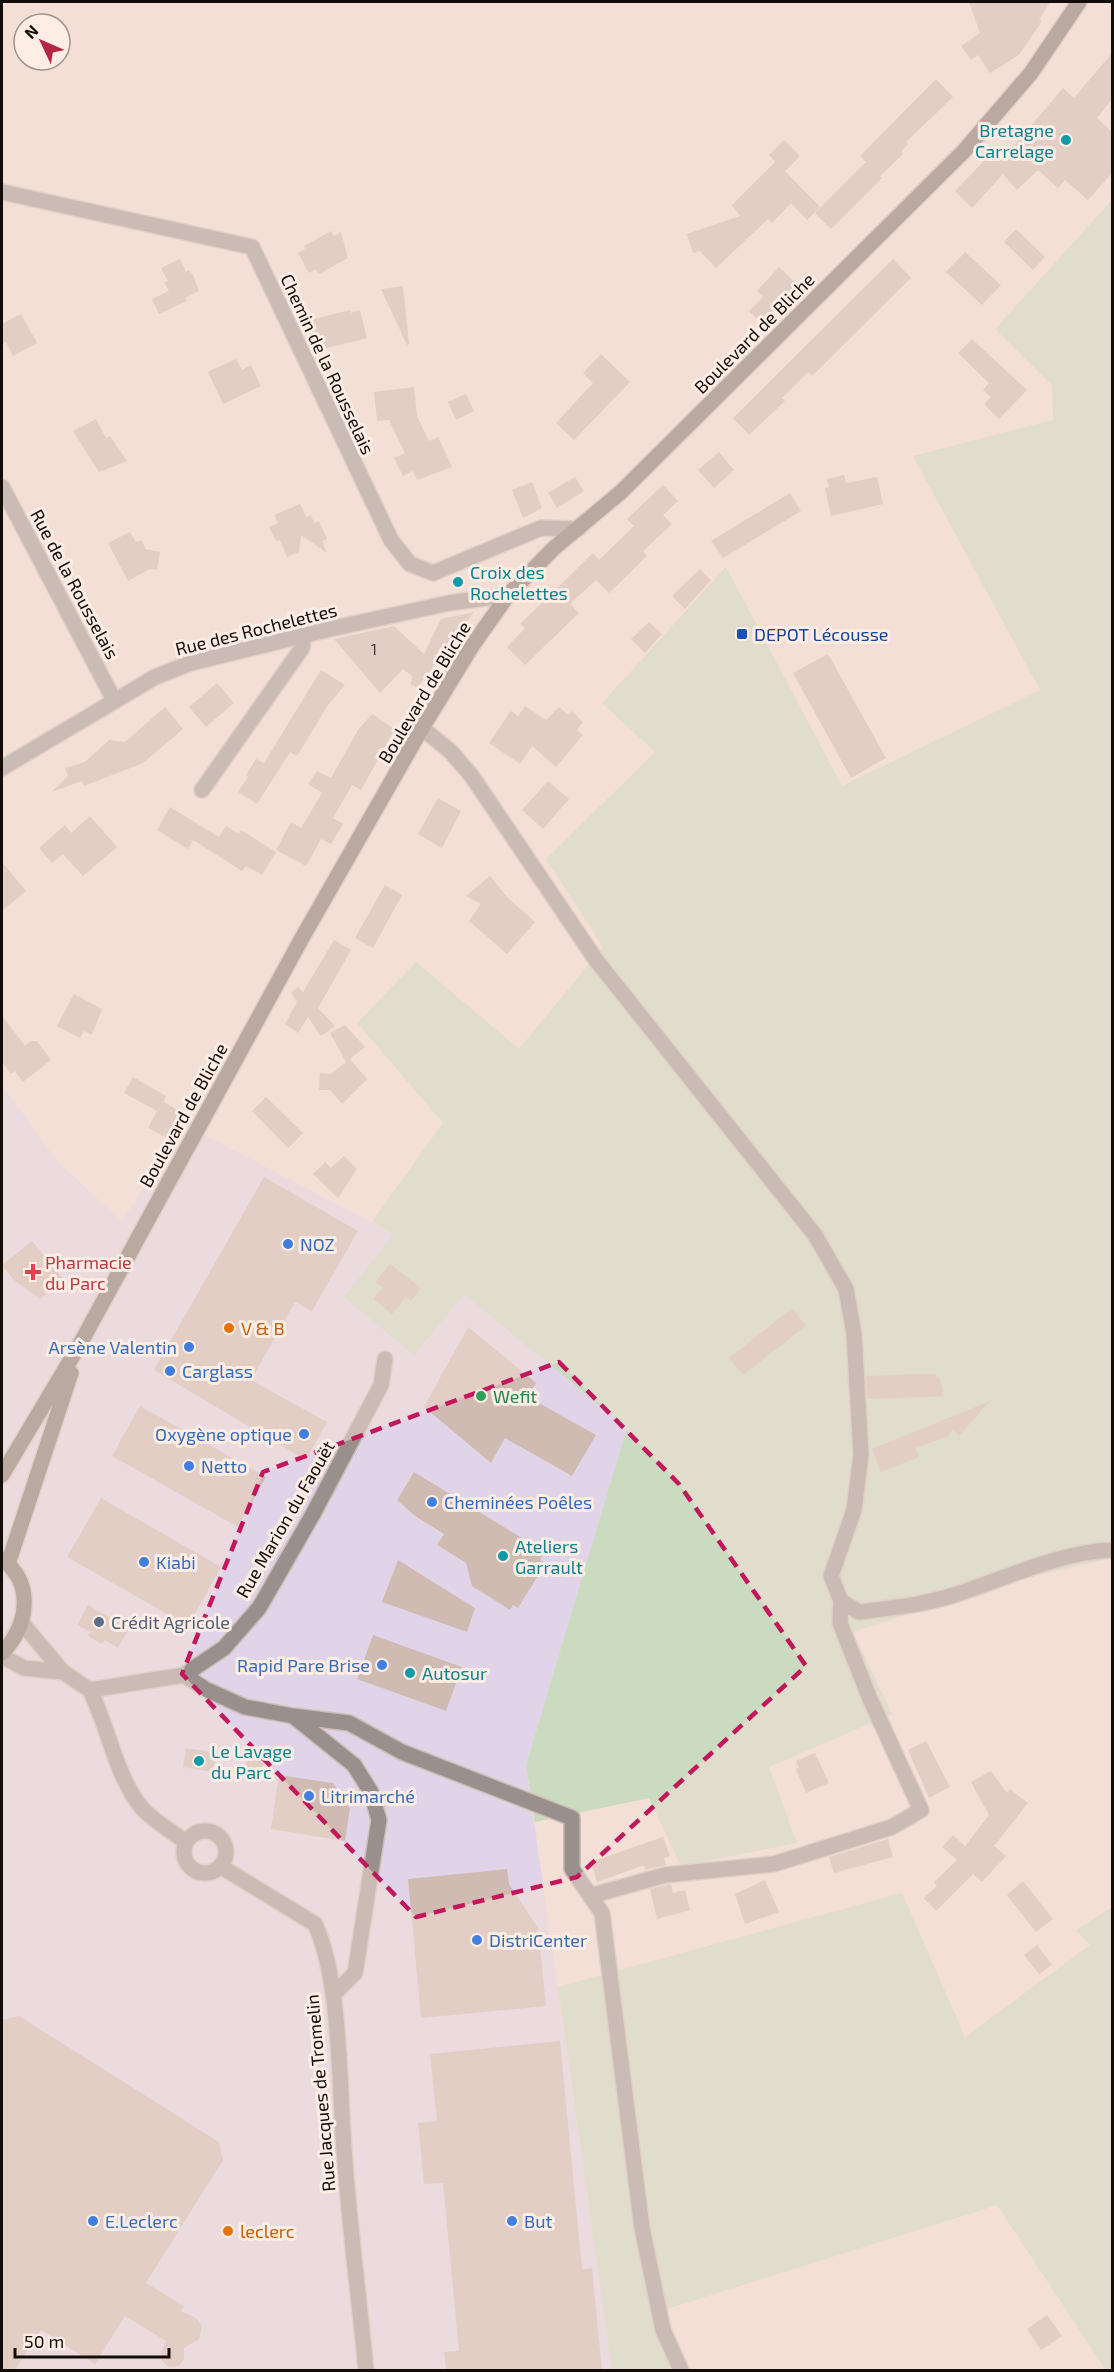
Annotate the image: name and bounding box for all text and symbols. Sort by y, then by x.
north arrow [12,12,72,72]
text: N [20,20,42,42]
place label: Bretagne Carrelage [975,119,1054,162]
marker: Bretagne Carrelage [1059,133,1073,147]
street label: Boulevard de Bliche [689,268,819,398]
street label: Chemin de la Rousselais [276,270,380,458]
street label: Rue de la Rousselais [26,505,124,663]
place label: Croix des Rochelettes [470,561,568,604]
marker: Croix des Rochelettes [451,575,465,589]
street label: Rue des Rochelettes [173,598,339,660]
street label: Boulevard de Bliche [373,617,475,767]
place label: DEPOT Lécousse [754,623,888,645]
marker: DEPOT Lécousse [735,627,749,641]
house number: 1 [371,640,377,658]
street label: Boulevard de Bliche [134,1039,232,1191]
place label: NOZ [300,1233,335,1255]
marker: NOZ [281,1237,295,1251]
place label: Pharmacie du Parc [45,1251,132,1294]
marker: Pharmacie du Parc [26,1265,40,1279]
place label: V & B [241,1317,285,1339]
marker: V & B [222,1321,236,1335]
place label: Arsène Valentin [48,1336,177,1358]
marker: Arsène Valentin [182,1340,196,1354]
place label: Carglass [182,1360,253,1382]
marker: Carglass [163,1364,177,1378]
place label: Wefit [493,1385,537,1407]
marker: Wefit [474,1389,488,1403]
place label: Oxygène optique [155,1423,292,1445]
marker: Oxygène optique [297,1427,311,1441]
street label: Rue Marion du Faouët [231,1436,339,1602]
place label: Netto [201,1455,247,1477]
marker: Netto [182,1459,196,1473]
place label: Cheminées Poêles [444,1491,592,1513]
marker: Cheminées Poêles [425,1495,439,1509]
place label: Ateliers Garrault [515,1535,583,1578]
marker: Ateliers Garrault [496,1549,510,1563]
place label: Kiabi [156,1551,196,1573]
marker: Kiabi [137,1555,151,1569]
place label: Crédit Agricole [111,1611,230,1633]
marker: Crédit Agricole [92,1615,106,1629]
place label: Rapid Pare Brise [237,1654,370,1676]
marker: Rapid Pare Brise [375,1658,389,1672]
place label: Autosur [422,1662,487,1684]
marker: Autosur [403,1666,417,1680]
place label: Le Lavage du Parc [211,1740,292,1783]
marker: Le Lavage du Parc [192,1754,206,1768]
place label: Litrimarché [321,1785,415,1807]
marker: Litrimarché [302,1789,316,1803]
place label: DistriCenter [489,1929,587,1951]
marker: DistriCenter [470,1933,484,1947]
street label: Rue Jacques de Tromelin [300,1993,340,2193]
place label: E.Leclerc [105,2210,178,2232]
place label: But [524,2210,552,2232]
marker: E.Leclerc [86,2214,100,2228]
marker: But [505,2214,519,2228]
place label: leclerc [240,2220,295,2242]
marker: leclerc [221,2224,235,2238]
scale bar [15,2321,170,2359]
text: 50 m [24,2330,64,2352]

